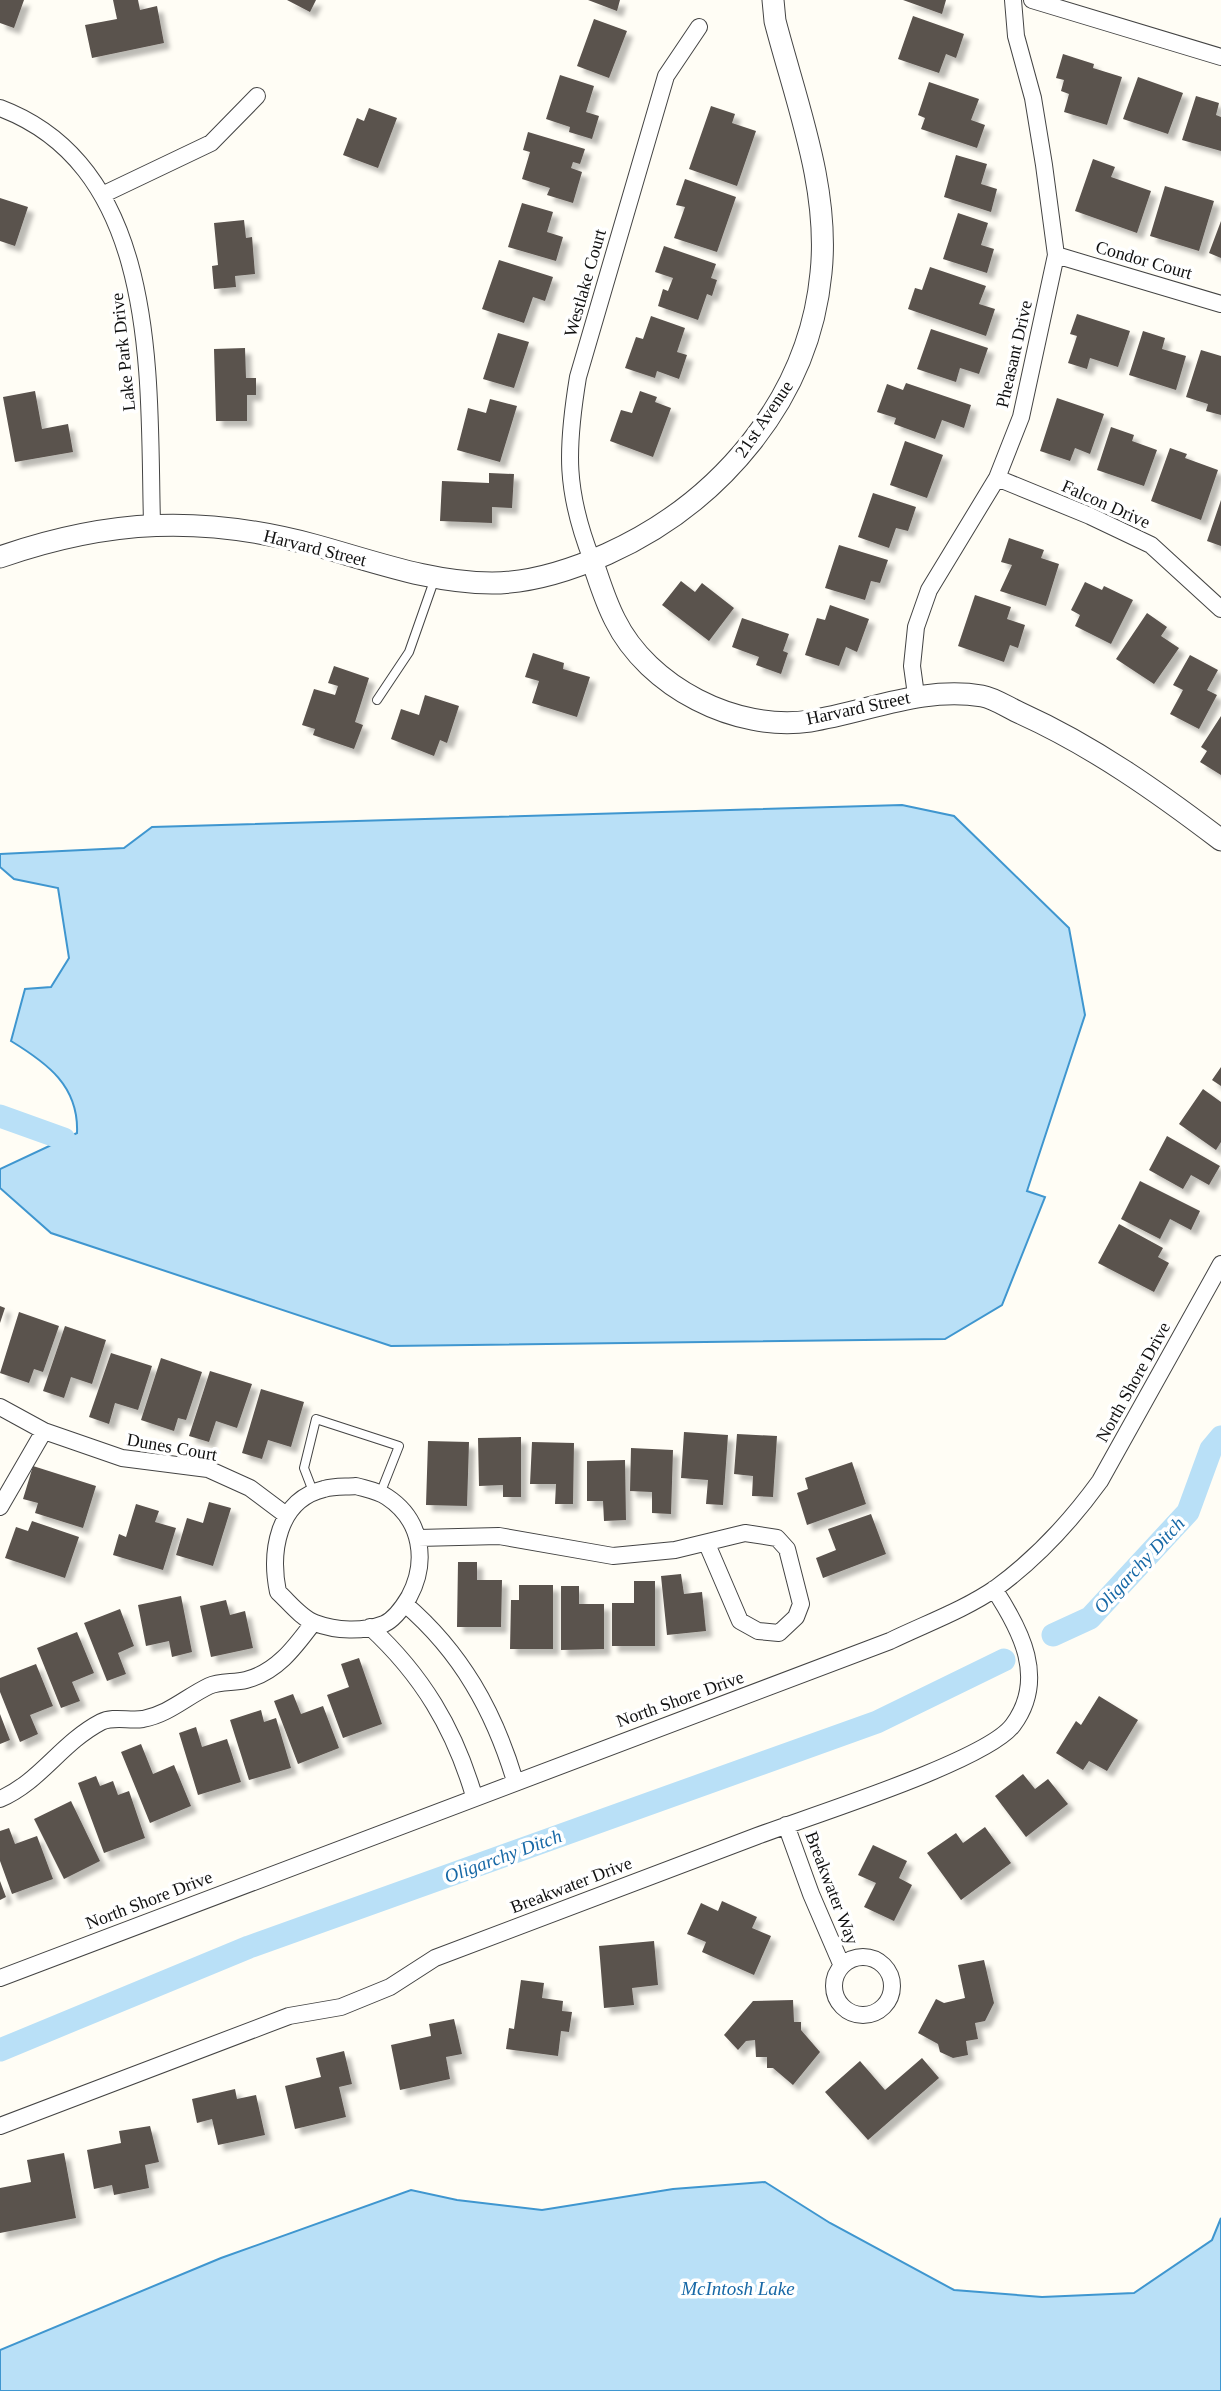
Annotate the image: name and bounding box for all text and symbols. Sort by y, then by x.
street label: Westlake Court [560,227,610,339]
street label: Condor Court [1093,237,1195,283]
street label: Lake Park Drive [107,292,139,412]
street label: Pheasant Drive [992,298,1036,410]
street label: 21st Avenue [731,377,797,461]
street label: Falcon Drive [1059,476,1153,532]
street label: Harvard Street [261,526,369,570]
street label: Harvard Street [804,687,912,729]
street label: North Shore Drive [1092,1319,1174,1445]
street label: Dunes Court [125,1429,219,1465]
water label: Oligarchy Ditch [1089,1513,1189,1617]
street label: North Shore Drive [614,1667,746,1731]
water label: Oligarchy Ditch [441,1825,565,1887]
street label: Breakwater Way [801,1829,863,1947]
street label: Breakwater Drive [507,1853,635,1917]
street label: North Shore Drive [83,1867,215,1933]
water label: McIntosh Lake [680,2278,795,2299]

